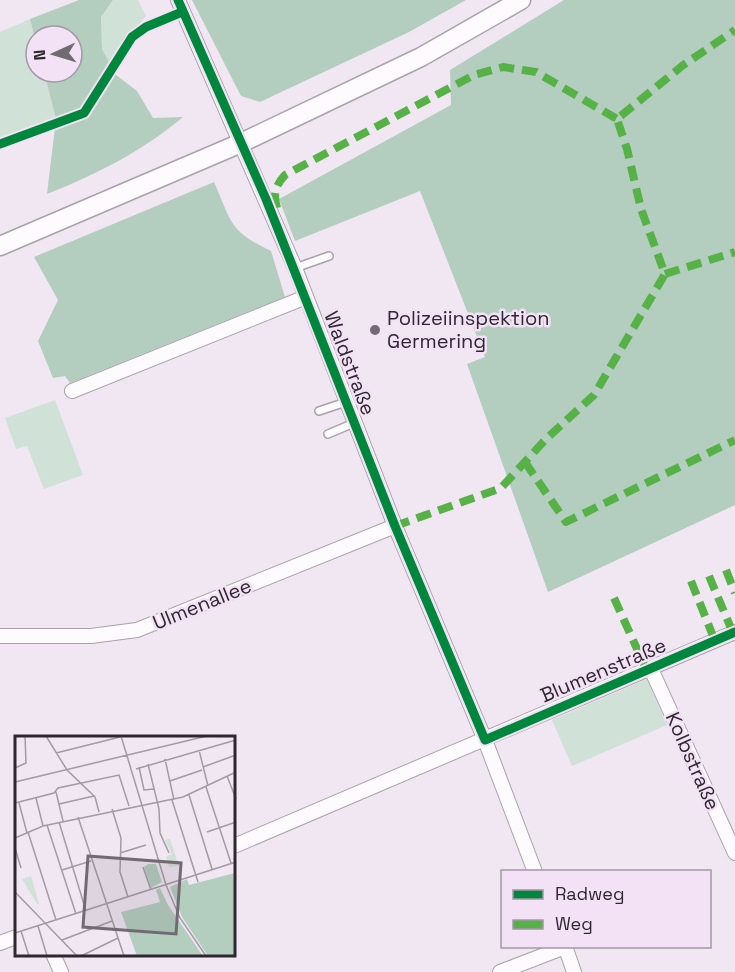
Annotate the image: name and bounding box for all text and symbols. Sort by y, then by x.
north arrow [24,24,84,84]
text: N [29,49,50,61]
place label: Polizeiinspektion Germering [387,305,550,354]
street label: Waldstraße [318,307,382,419]
marker: Polizeiinspektion Germering [368,323,382,337]
street label: Ulmenallee [149,572,255,636]
street label: Blumenstraße [536,632,670,708]
street label: Kolbstraße [660,708,726,814]
inset map [15,736,236,957]
legend [501,870,711,948]
text: Radweg [555,882,625,905]
text: Weg [555,912,593,935]

